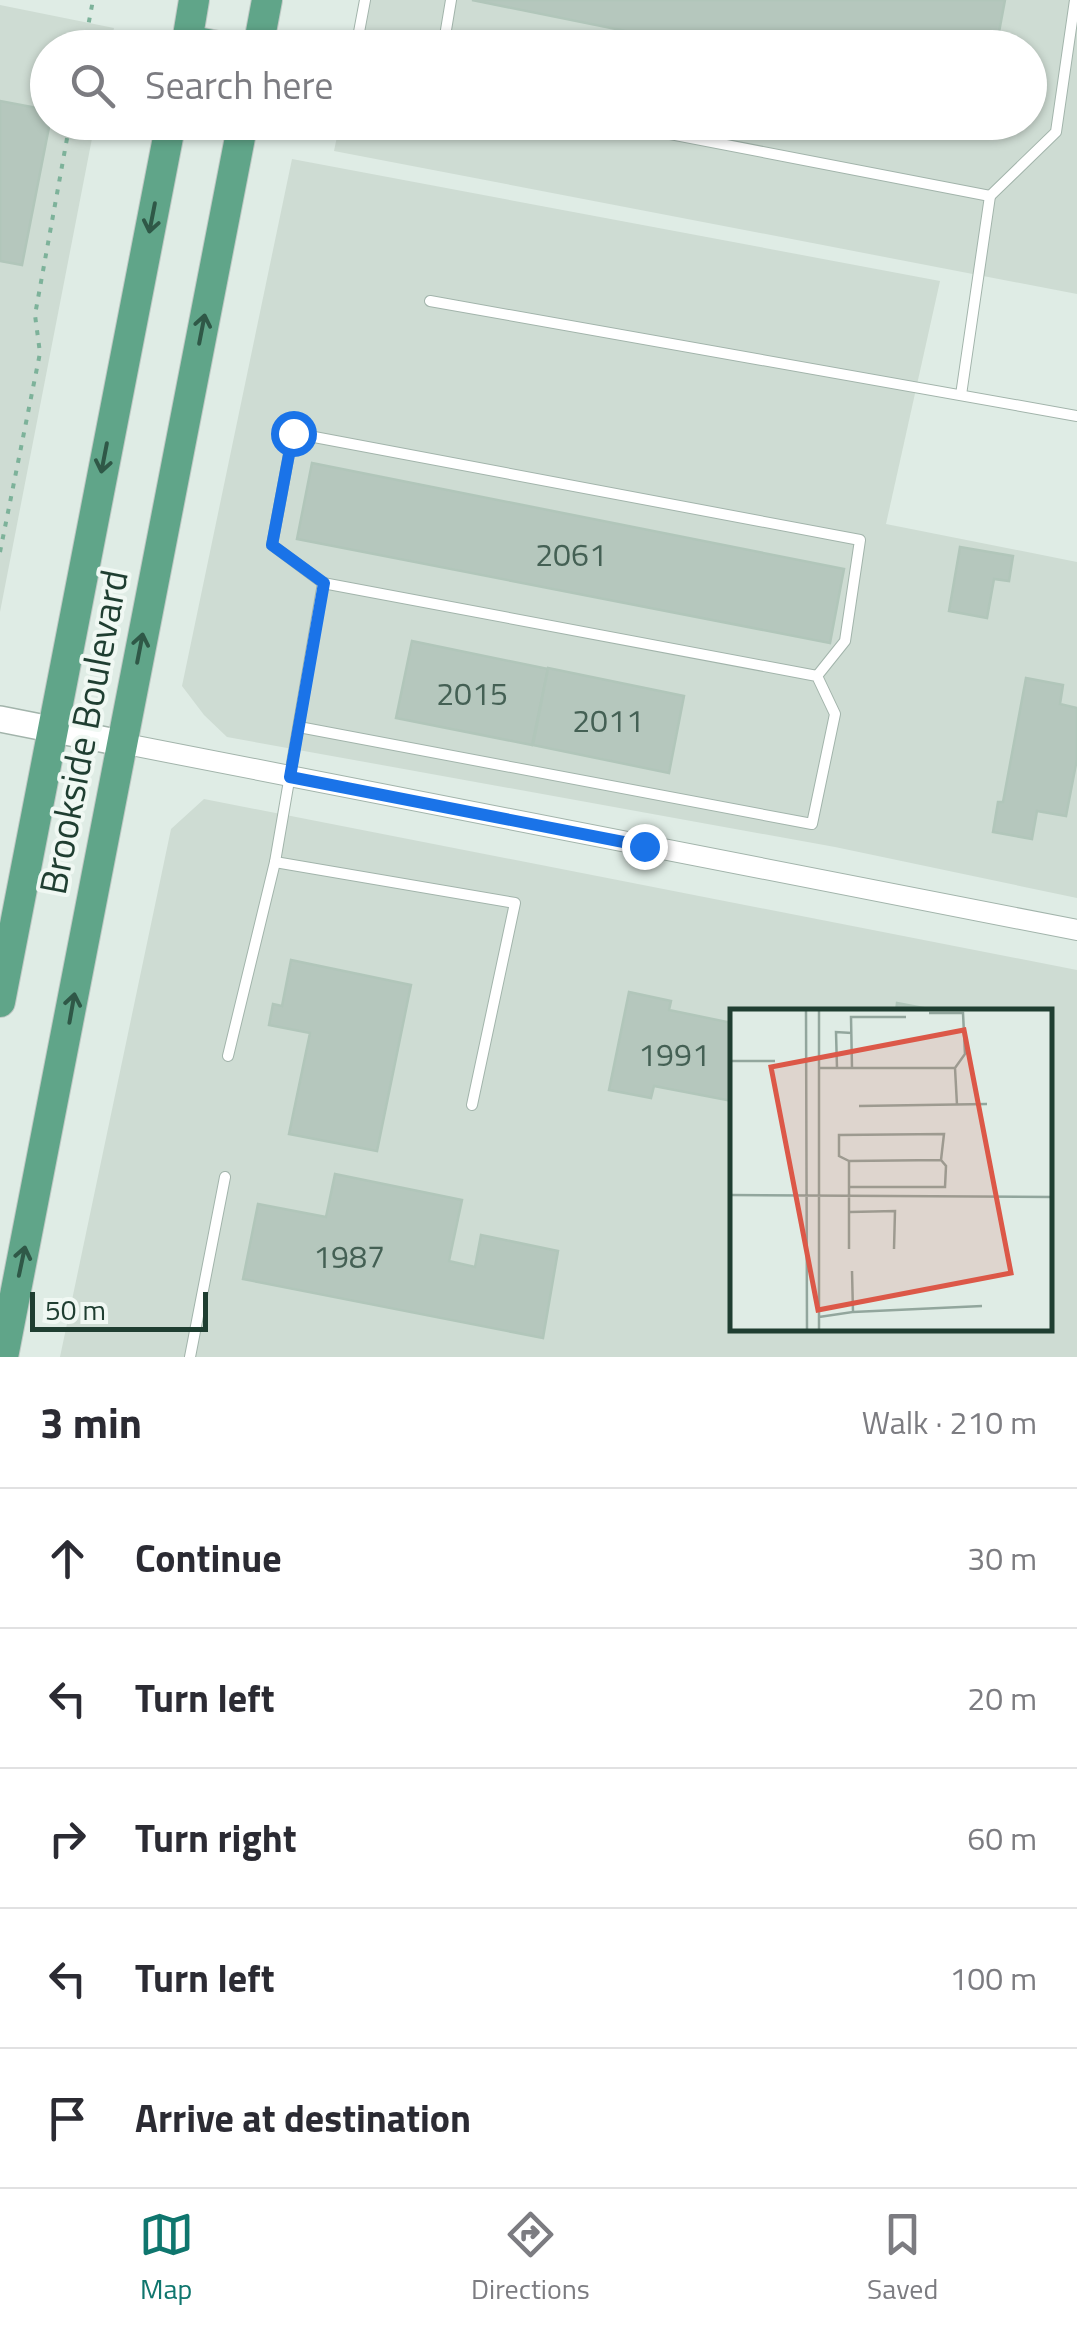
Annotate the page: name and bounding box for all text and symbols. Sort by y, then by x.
search box [30,30,1047,140]
text: Search here [145,56,333,114]
icon: search [65,58,120,113]
one-way arrow [141,201,160,233]
one-way arrow [194,314,213,346]
route start [271,411,317,457]
one-way arrow [94,441,113,473]
house number: 2061 [535,530,607,578]
street label: Brookside Boulevard [23,565,143,899]
one-way arrow [131,633,150,665]
house number: 2015 [436,669,508,717]
house number: 2011 [572,696,644,744]
route end [622,824,668,870]
one-way arrow [63,992,82,1025]
inset map [730,1009,1052,1332]
house number: 1991 [638,1030,710,1078]
house number: 1987 [313,1232,385,1280]
one-way arrow [14,1246,33,1278]
scale bar [30,1287,208,1332]
text: 50 m [45,1288,106,1331]
text: 3 min [40,1390,142,1454]
text: Walk · 210 m [862,1398,1037,1446]
text: Continue [135,1529,282,1587]
icon: ahead [40,1531,95,1586]
text: 30 m [967,1534,1037,1582]
text: Turn left [135,1669,275,1727]
icon: left [40,1671,95,1726]
text: 20 m [967,1674,1037,1722]
text: Turn right [135,1809,297,1867]
icon: right [40,1811,95,1866]
text: 60 m [967,1814,1037,1862]
text: Turn left [135,1949,275,2007]
icon: left [40,1951,95,2006]
text: 100 m [949,1954,1037,2002]
text: Arrive at destination [135,2089,471,2147]
icon: arrive [40,2091,95,2146]
tab: Map [139,2207,194,2310]
tab: Directions [471,2207,590,2310]
tab: Saved [867,2207,938,2310]

